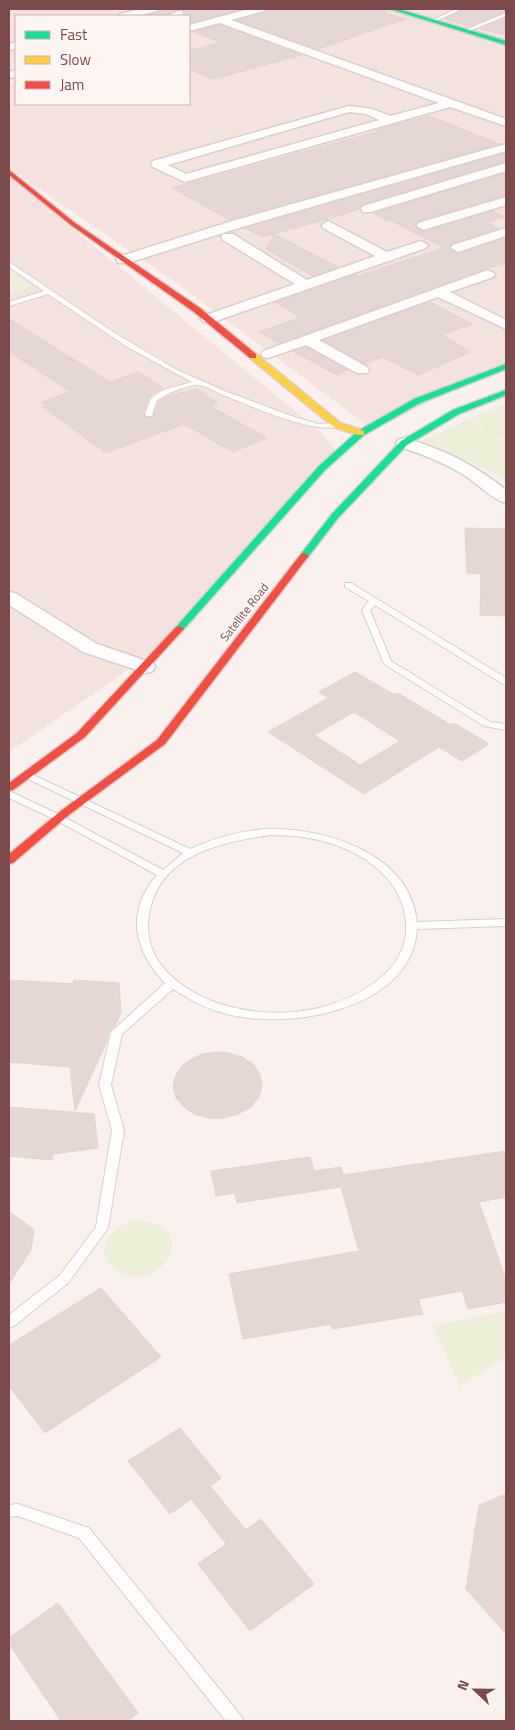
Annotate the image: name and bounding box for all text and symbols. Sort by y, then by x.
legend [15,15,190,105]
text: Fast [60,23,88,46]
text: Slow [60,48,91,71]
text: Jam [60,73,84,96]
street label: Satellite Road [215,579,273,645]
north arrow [450,1665,500,1715]
text: N [451,1677,474,1693]

